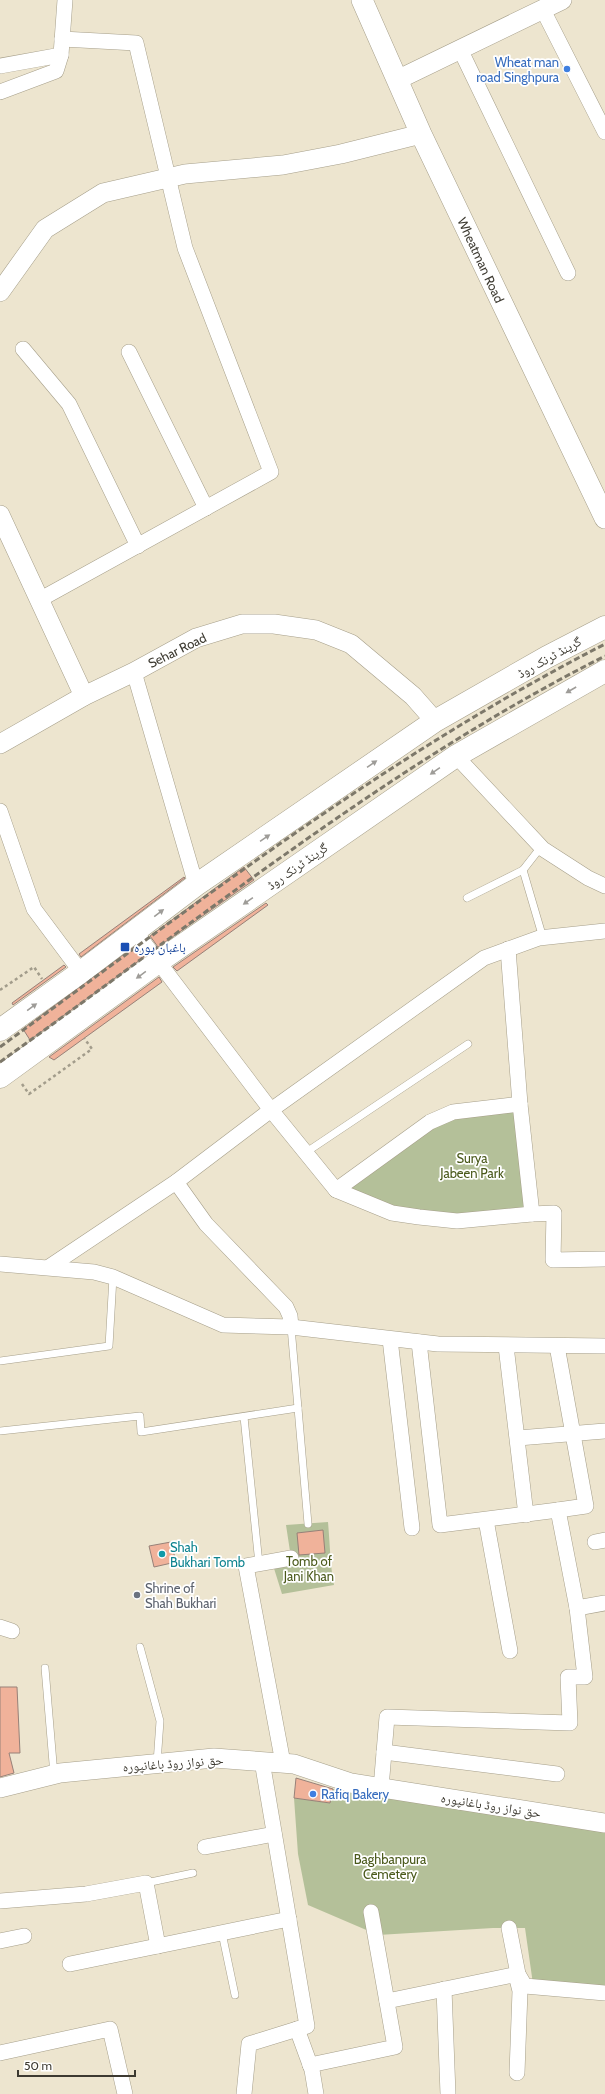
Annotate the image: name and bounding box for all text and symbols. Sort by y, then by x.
place label: Wheat man road Singhpura [476,54,560,85]
marker: Wheat man road Singhpura [562,64,572,74]
street label: Wheatman Road [454,215,508,305]
street label: Sehar Road [145,629,209,671]
street label: گرینڈ ٹرنک روڈ [514,633,585,682]
one-way arrow [565,686,577,693]
one-way arrow [366,761,378,768]
one-way arrow [430,767,440,775]
one-way arrow [259,834,270,842]
street label: گرینڈ ٹرنک روڈ [263,839,332,894]
one-way arrow [242,897,253,905]
one-way arrow [153,909,164,917]
place label: باغبان پورہ [134,939,186,956]
marker: باغبان پورہ [119,941,131,953]
one-way arrow [136,971,146,979]
one-way arrow [26,1003,37,1011]
park label: Surya Jabeen Park [439,1150,504,1181]
place label: Shah Bukhari Tomb [170,1539,245,1570]
marker: Shah Bukhari Tomb [157,1549,167,1559]
park label: Tomb of Jani Khan [283,1553,334,1584]
place label: Shrine of Shah Bukhari [145,1580,216,1611]
marker: Shrine of Shah Bukhari [132,1590,142,1600]
street label: حق نواز روڈ باغانپورہ [122,1751,224,1776]
place label: Rafiq Bakery [321,1786,389,1802]
marker: Rafiq Bakery [308,1789,318,1799]
street label: حق نواز روڈ باغانپورہ [440,1789,542,1822]
park label: Baghbanpura Cemetery [354,1851,427,1882]
scale bar [18,2052,135,2078]
text: 50 m [24,2058,52,2073]

